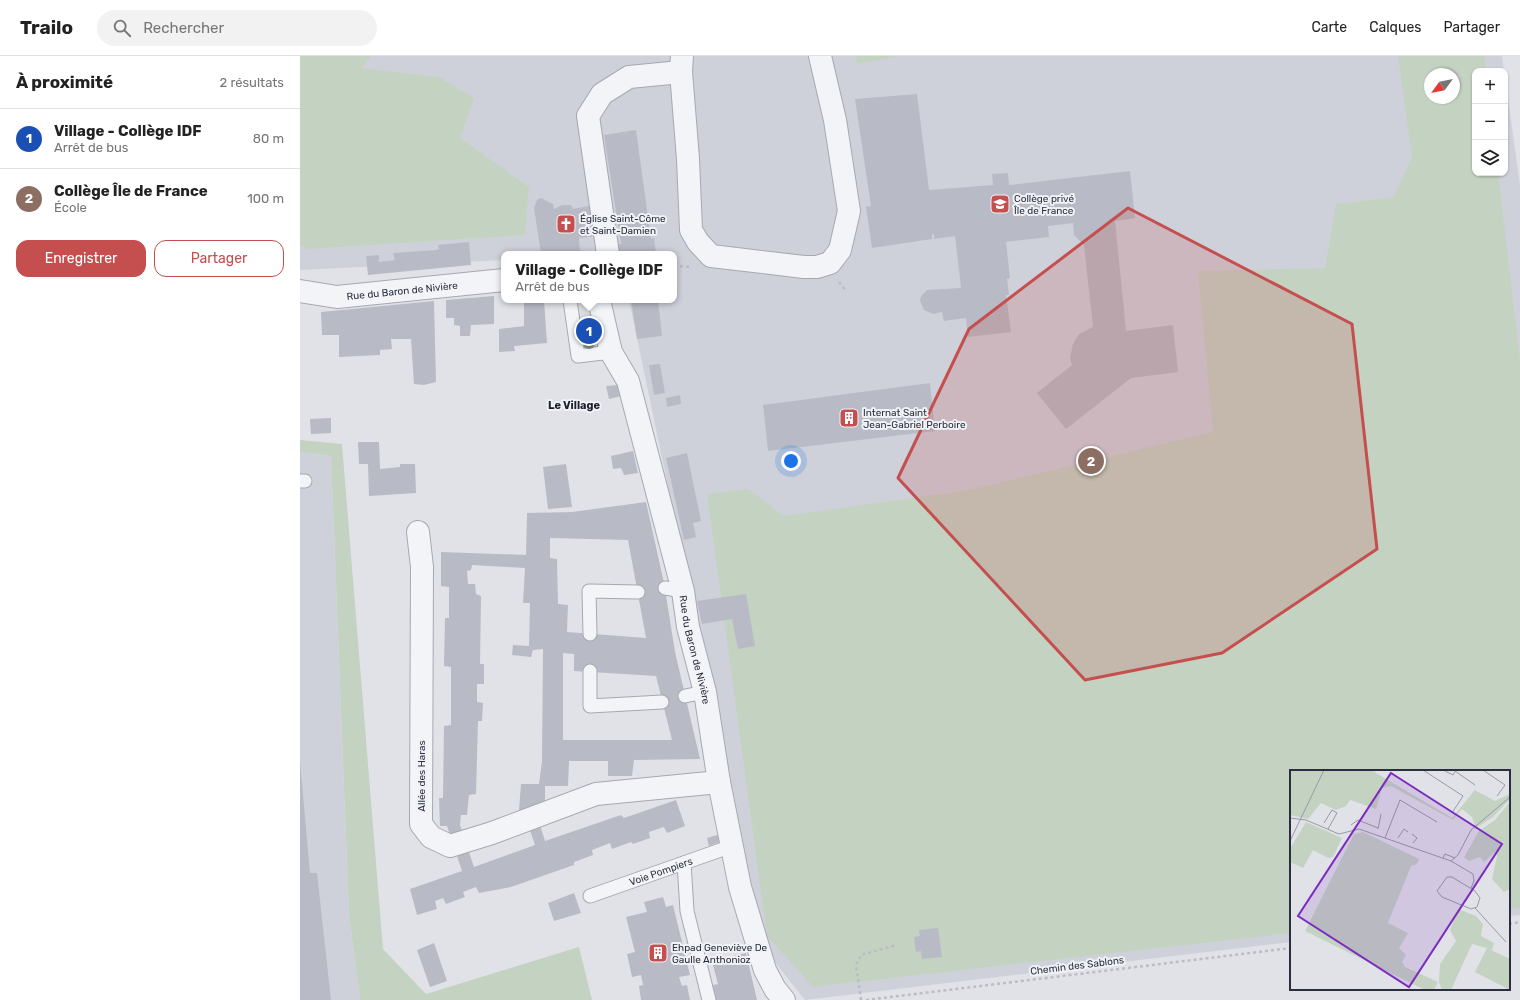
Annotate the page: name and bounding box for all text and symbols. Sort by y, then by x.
search box [97,10,377,46]
text: Trailo [20,16,73,39]
icon: search [111,17,133,39]
text: Rechercher [143,19,224,37]
text: Carte [1311,19,1347,36]
text: Calques [1369,19,1421,36]
text: Partager [1443,19,1500,36]
north arrow [1424,68,1460,104]
map controls [1472,68,1508,176]
button: + [1472,68,1508,104]
text: À proximité [16,72,113,92]
text: 2 résultats [220,75,284,90]
button: − [1472,104,1508,140]
text: Village - Collège IDF [54,122,202,140]
text: 1 [26,131,32,146]
text: 80 m [253,131,284,146]
text: Arrêt de bus [54,140,128,155]
button: layers [1472,140,1508,176]
text: Collège Île de France [54,182,208,200]
text: 2 [25,191,33,206]
text: 100 m [247,191,284,206]
school or university icon: Collège privé Île de France [989,193,1011,215]
place label: Collège privé Île de France [1013,193,1074,217]
text: École [54,200,87,215]
church icon: Église Saint-Côme et Saint-Damien [555,213,577,235]
place label: Église Saint-Côme et Saint-Damien [580,213,666,237]
button: Enregistrer [16,240,146,277]
button: Partager [154,240,284,277]
popup [501,251,677,303]
text: Village - Collège IDF [515,261,663,279]
text: Arrêt de bus [515,279,590,294]
street label: Rue du Baron de Nivière [346,280,459,303]
pin: 1 [576,316,602,346]
district label: Le Village [548,399,600,412]
building icon: Internat Saint Jean-Gabriel Perboire [838,407,860,429]
place label: Internat Saint Jean-Gabriel Perboire [863,407,966,431]
pin: 2 [1078,446,1104,476]
your location [781,451,801,471]
street label: Rue du Baron de Nivière [677,594,712,706]
street label: Allée des Haras [416,740,428,812]
inset map [1290,770,1510,990]
street label: Voie Pompiers [628,855,694,889]
building icon: Ehpad Geneviève De Gaulle Anthonioz [647,942,669,964]
place label: Ehpad Geneviève De Gaulle Anthonioz [672,942,768,966]
street label: Chemin des Sablons [1030,954,1125,978]

